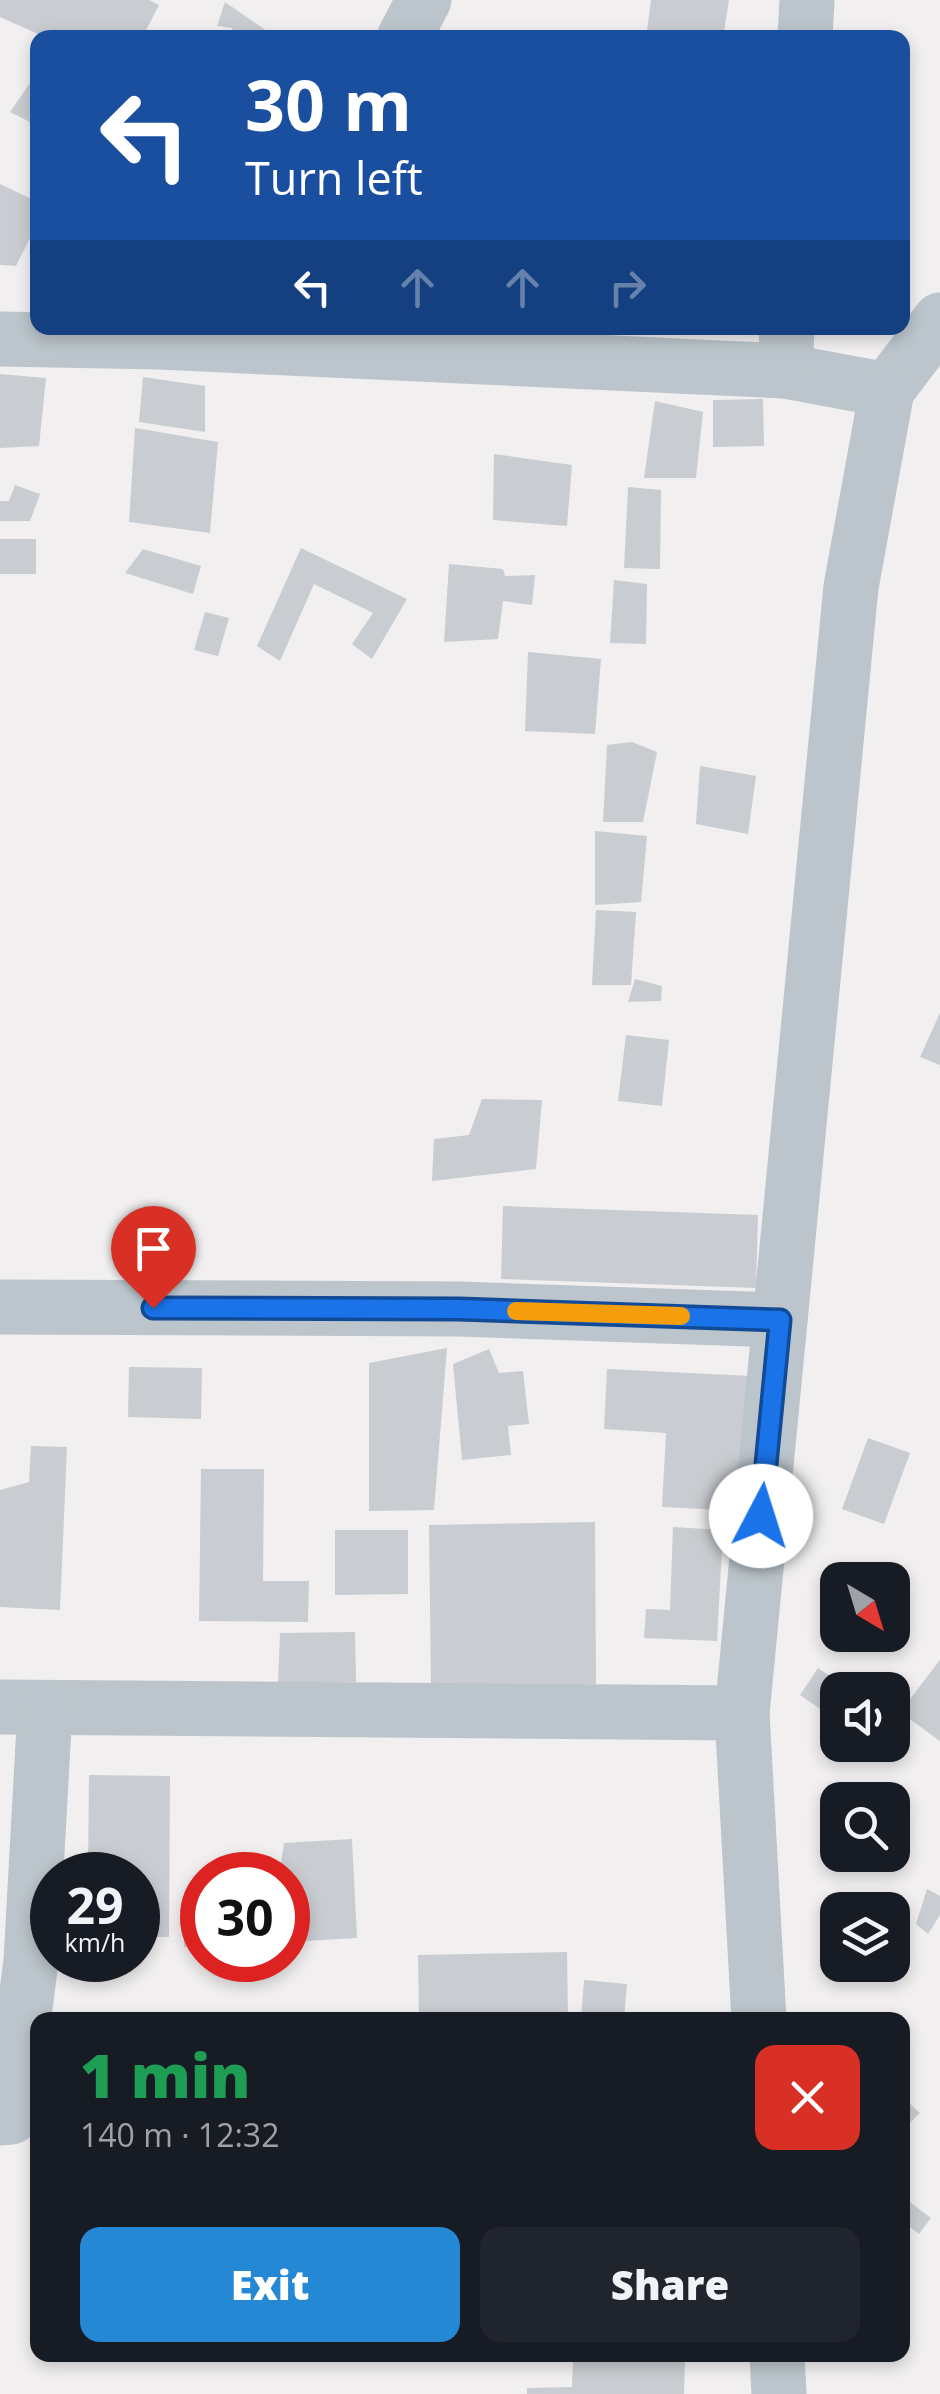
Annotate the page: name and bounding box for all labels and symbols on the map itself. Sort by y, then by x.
pin [111,1206,196,1309]
position arrow [709,1464,813,1568]
north arrow [820,1562,910,1652]
speed limit sign: 30 [180,1852,310,1982]

